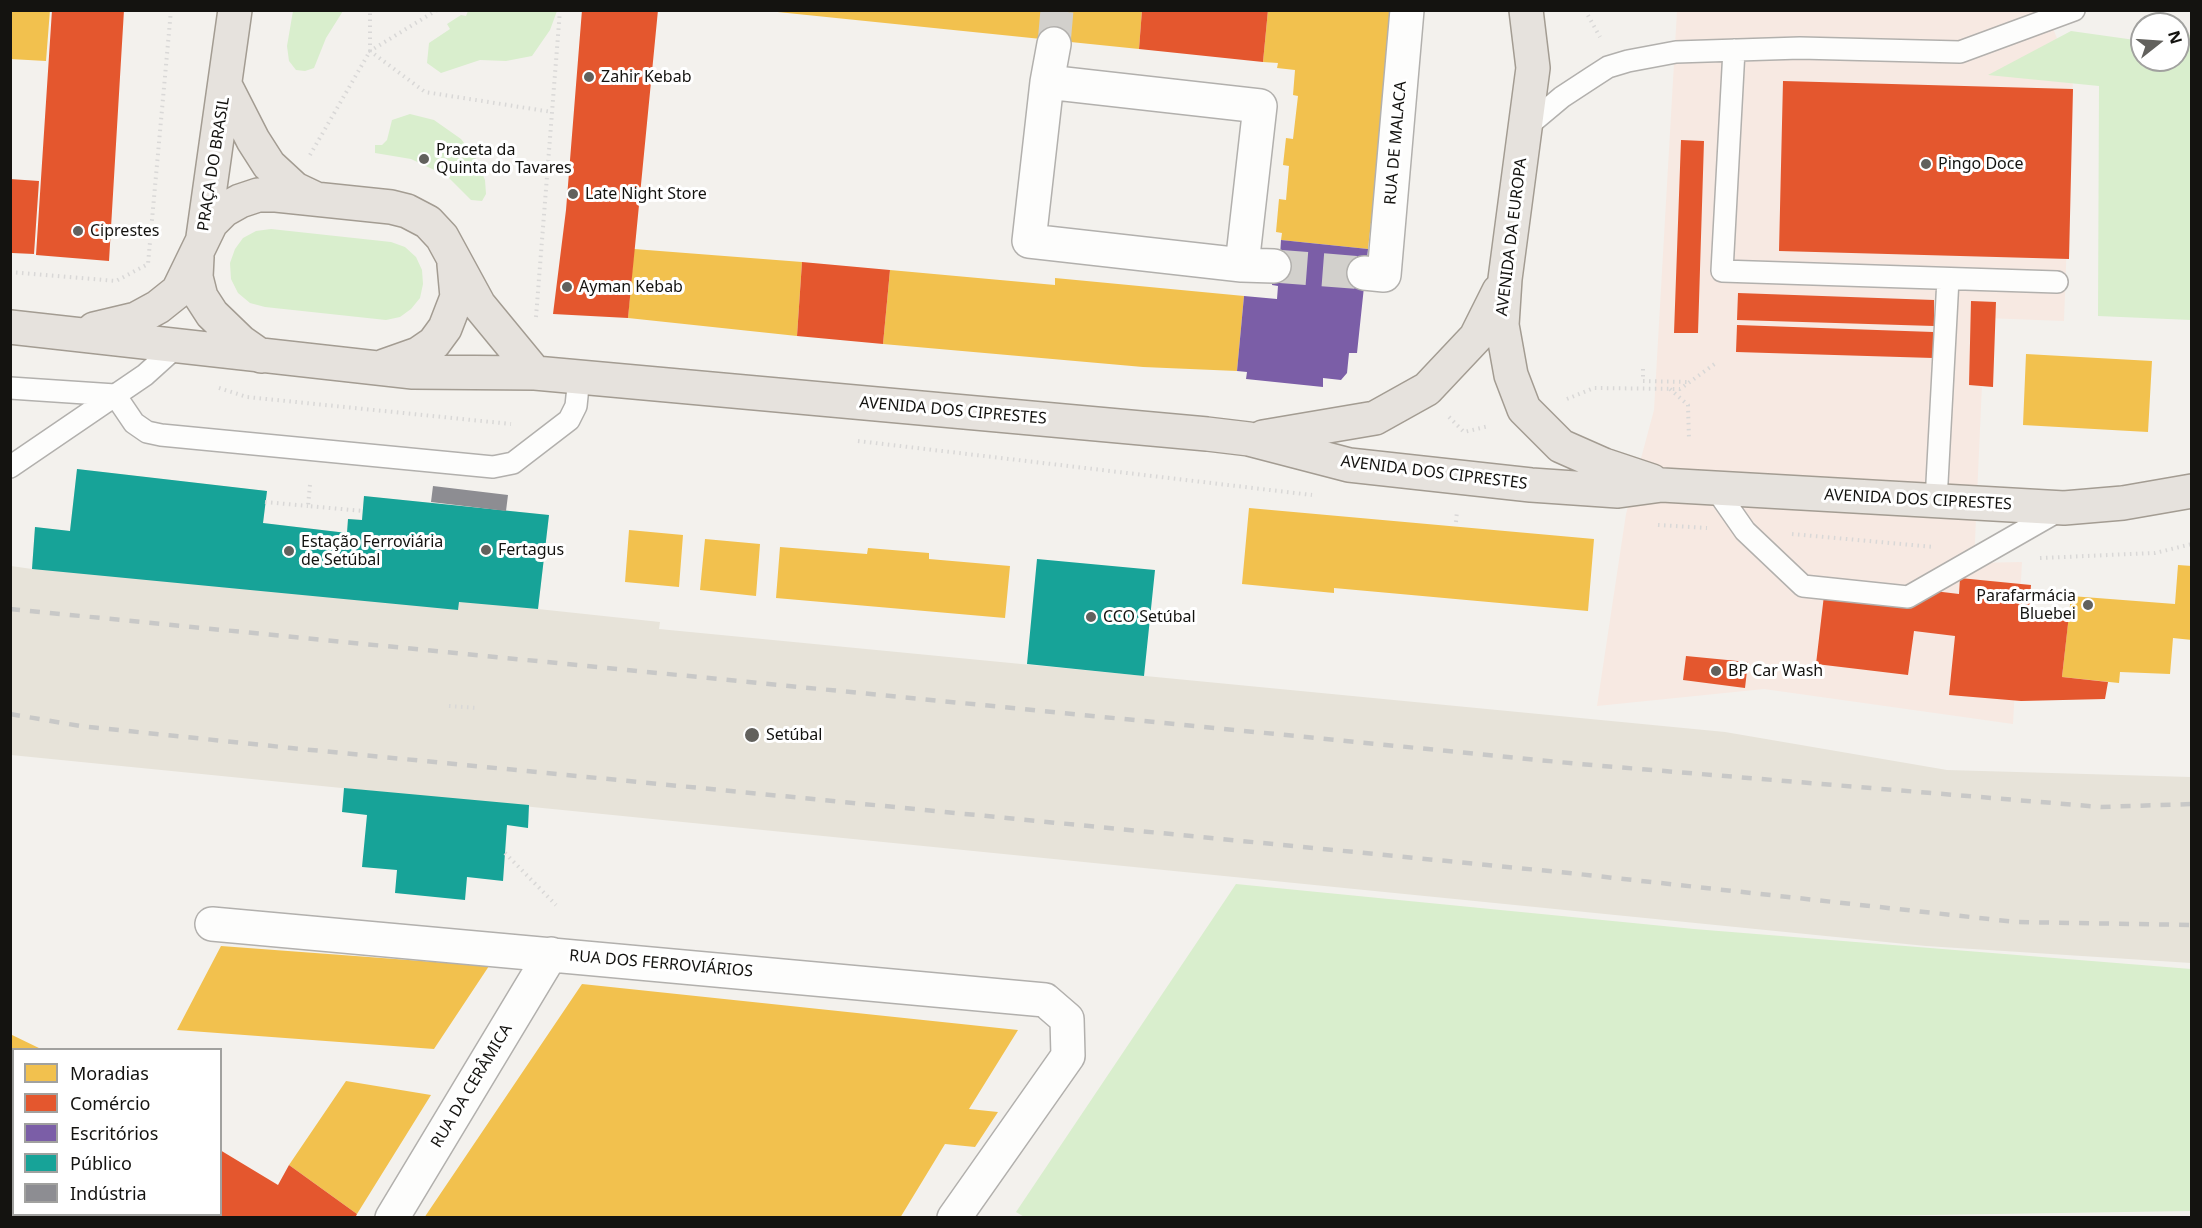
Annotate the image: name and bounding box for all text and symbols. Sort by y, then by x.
north arrow [2130,12,2190,72]
text: N [2163,28,2188,47]
place label: Zahir Kebab [601,67,691,87]
marker: Zahir Kebab [582,70,596,84]
street label: RUA DE MALACA [1381,80,1411,206]
street label: PRAÇA DO BRASIL [194,96,234,232]
place label: Praceta da Quinta do Tavares [436,140,572,178]
marker: Praceta da Quinta do Tavares [417,152,431,166]
place label: Pingo Doce [1938,154,2023,174]
street label: AVENIDA DA EUROPA [1493,157,1531,317]
marker: Pingo Doce [1919,157,1933,171]
place label: Late Night Store [585,184,707,204]
marker: Late Night Store [566,187,580,201]
place label: Ciprestes [90,221,160,241]
marker: Ciprestes [71,224,85,238]
place label: Ayman Kebab [579,277,683,297]
marker: Ayman Kebab [560,280,574,294]
street label: AVENIDA DOS CIPRESTES [859,393,1047,429]
street label: AVENIDA DOS CIPRESTES [1340,452,1528,494]
street label: AVENIDA DOS CIPRESTES [1824,485,2012,515]
place label: Estação Ferroviária de Setúbal [301,532,443,570]
place label: Fertagus [498,540,564,560]
marker: Fertagus [479,543,493,557]
marker: Estação Ferroviária de Setúbal [282,544,296,558]
place label: Parafarmácia Bluebei [1976,586,2076,624]
marker: Parafarmácia Bluebei [2081,598,2095,612]
place label: CCO Setúbal [1103,607,1196,627]
marker: CCO Setúbal [1084,610,1098,624]
place label: BP Car Wash [1728,661,1823,681]
marker: BP Car Wash [1709,664,1723,678]
place label: Setúbal [766,725,822,745]
marker: Setúbal [743,726,761,744]
street label: RUA DOS FERROVIÁRIOS [568,946,754,982]
street label: RUA DA CERÂMICA [427,1021,517,1151]
legend [12,1048,222,1216]
text: Moradias [70,1061,149,1085]
text: Comércio [70,1091,151,1115]
text: Escritórios [70,1121,158,1145]
text: Público [70,1151,132,1175]
text: Indústria [70,1181,147,1205]

